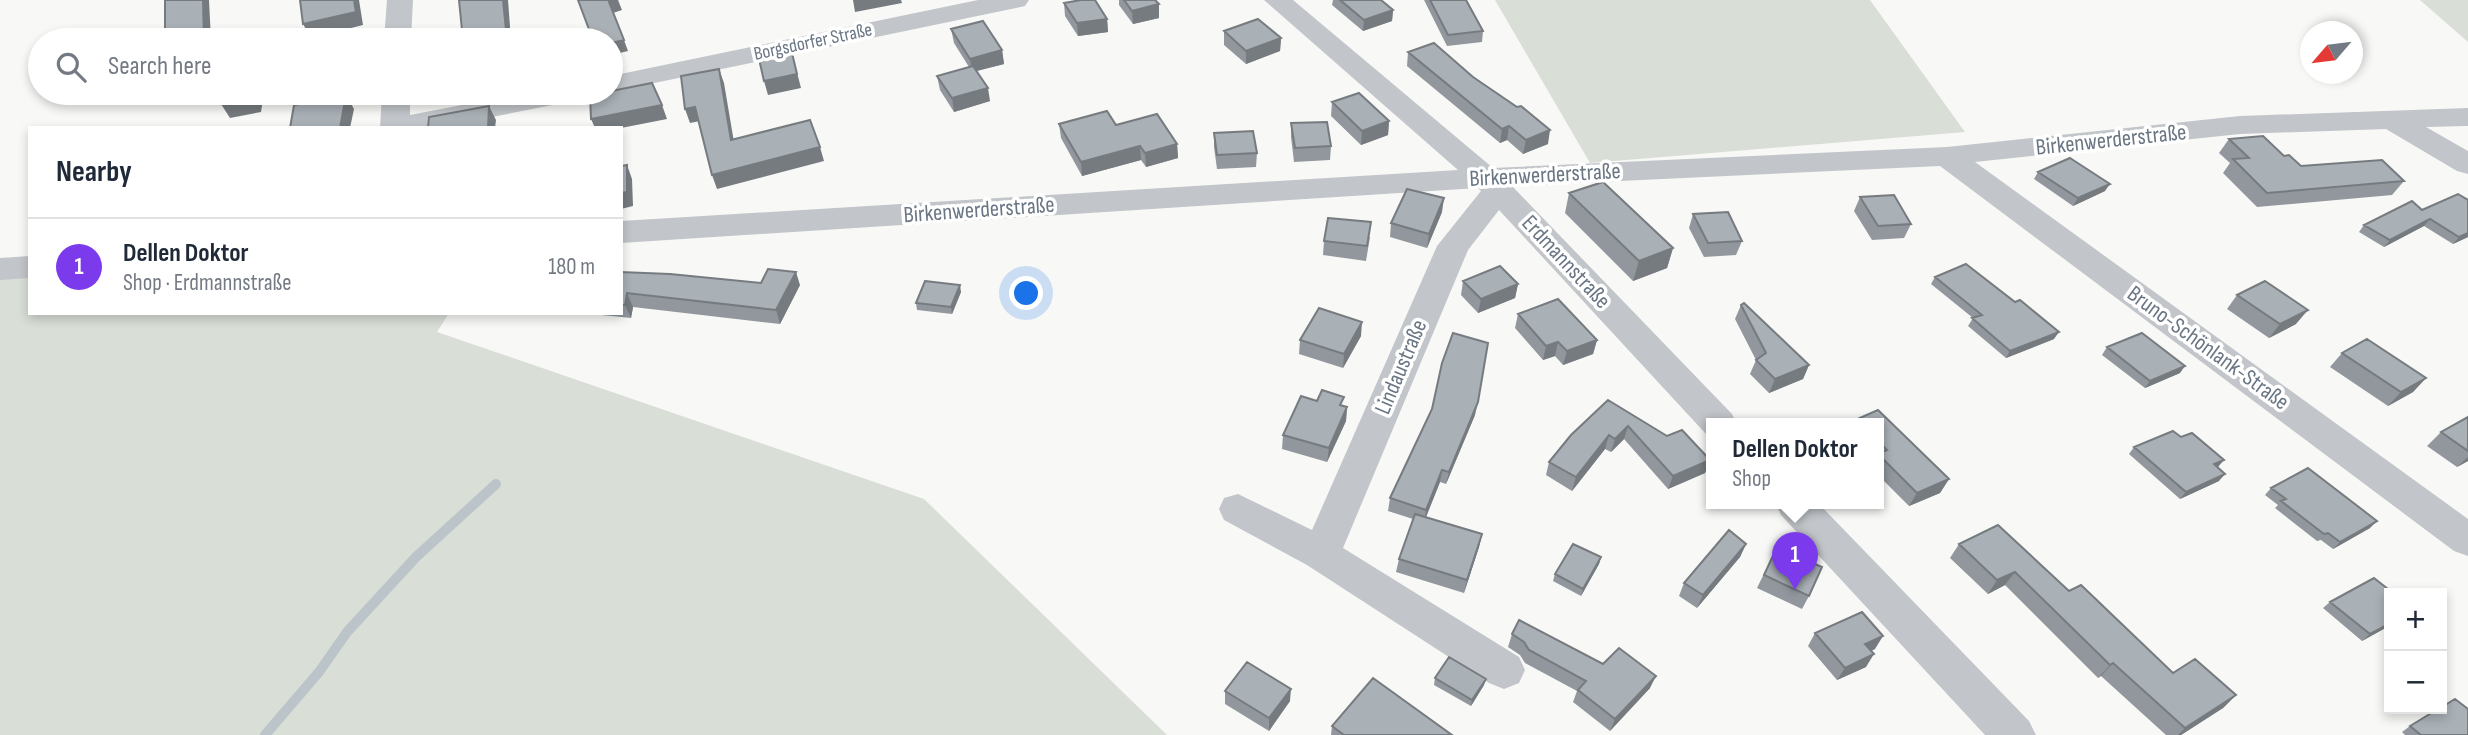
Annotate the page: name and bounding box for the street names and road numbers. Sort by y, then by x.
street label: Borgsdorfer Straße [752,18,874,66]
street label: Birkenwerderstraße [2034,118,2188,162]
street label: Birkenwerderstraße [1469,157,1621,193]
street label: Birkenwerderstraße [903,191,1055,229]
street label: Erdmannstraße [1516,209,1616,315]
street label: Bruno-Schönlank-Straße [2122,280,2294,416]
street label: Lindaustraße [1369,316,1433,418]

